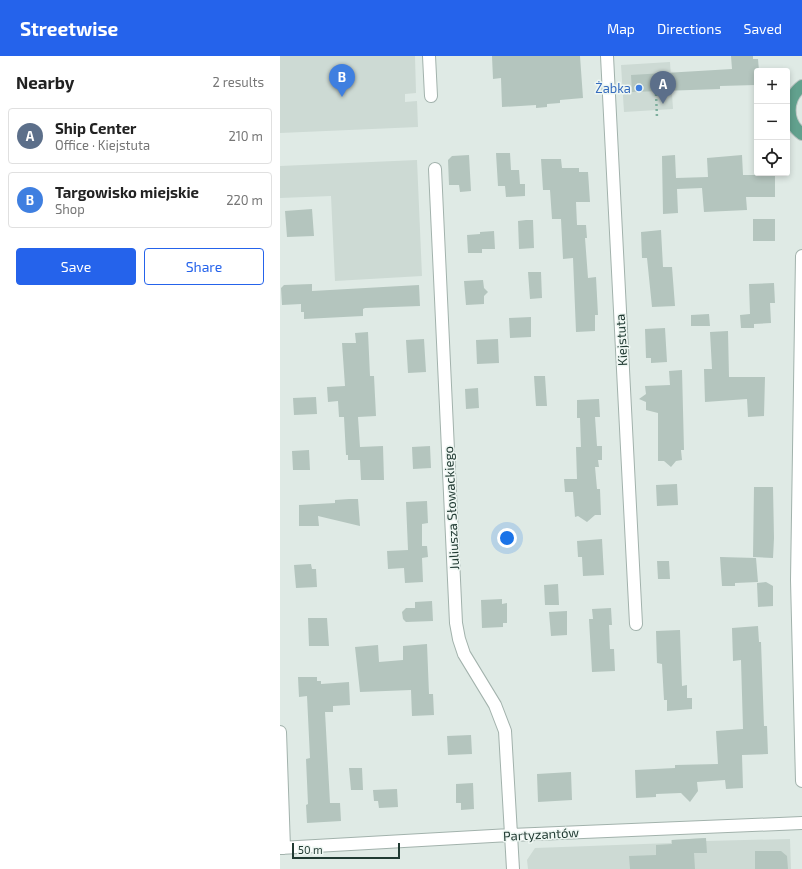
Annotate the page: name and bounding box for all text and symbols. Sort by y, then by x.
text: Streetwise [20,17,118,40]
text: Map [607,20,635,37]
text: Directions [657,20,722,37]
text: Saved [744,20,782,37]
pin: B [329,64,355,97]
map controls [754,68,790,176]
button: + [754,68,790,104]
pin: A [650,71,676,104]
text: Nearby [16,72,74,92]
text: 2 results [212,74,264,90]
place label: Żabka [595,80,631,96]
marker: Żabka [634,83,644,93]
button: − [754,104,790,140]
text: Ship Center [55,119,137,137]
text: A [26,128,34,144]
text: 210 m [228,128,263,144]
text: Office · Kiejstuta [55,137,150,153]
button: locate [754,140,790,176]
text: Targowisko miejskie [55,183,199,201]
text: B [26,192,34,208]
text: 220 m [226,192,263,208]
text: Shop [55,201,85,217]
button: Save [16,248,136,285]
button: Share [144,248,264,285]
street label: Kiejstuta [612,314,630,366]
street label: Juliusza Słowackiego [440,446,462,570]
your location [497,528,517,548]
street label: Partyzantów [503,824,580,844]
scale bar [292,841,400,860]
text: 50 m [298,843,323,856]

